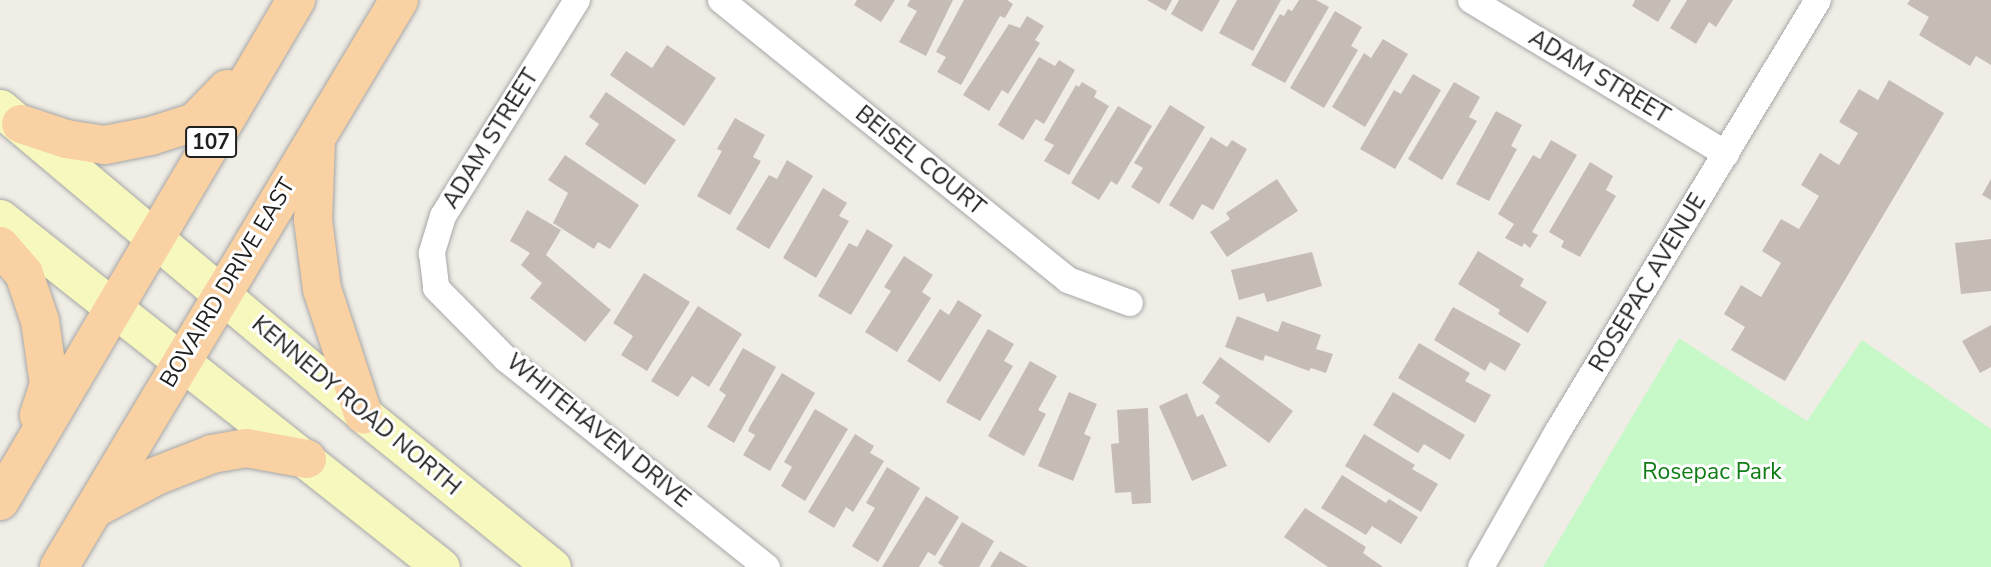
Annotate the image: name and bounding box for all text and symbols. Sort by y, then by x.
street label: ADAM STREET [1524,24,1674,130]
street label: ADAM STREET [437,64,545,214]
street label: BEISEL COURT [850,100,990,222]
road number: 107 [185,124,237,160]
street label: BOVAIRD DRIVE EAST [155,173,301,393]
street label: ROSEPAC AVENUE [1584,189,1712,377]
street label: KENNEDY ROAD NORTH [246,311,466,501]
street label: WHITEHAVEN DRIVE [500,348,696,514]
park label: Rosepac Park [1642,458,1782,486]

